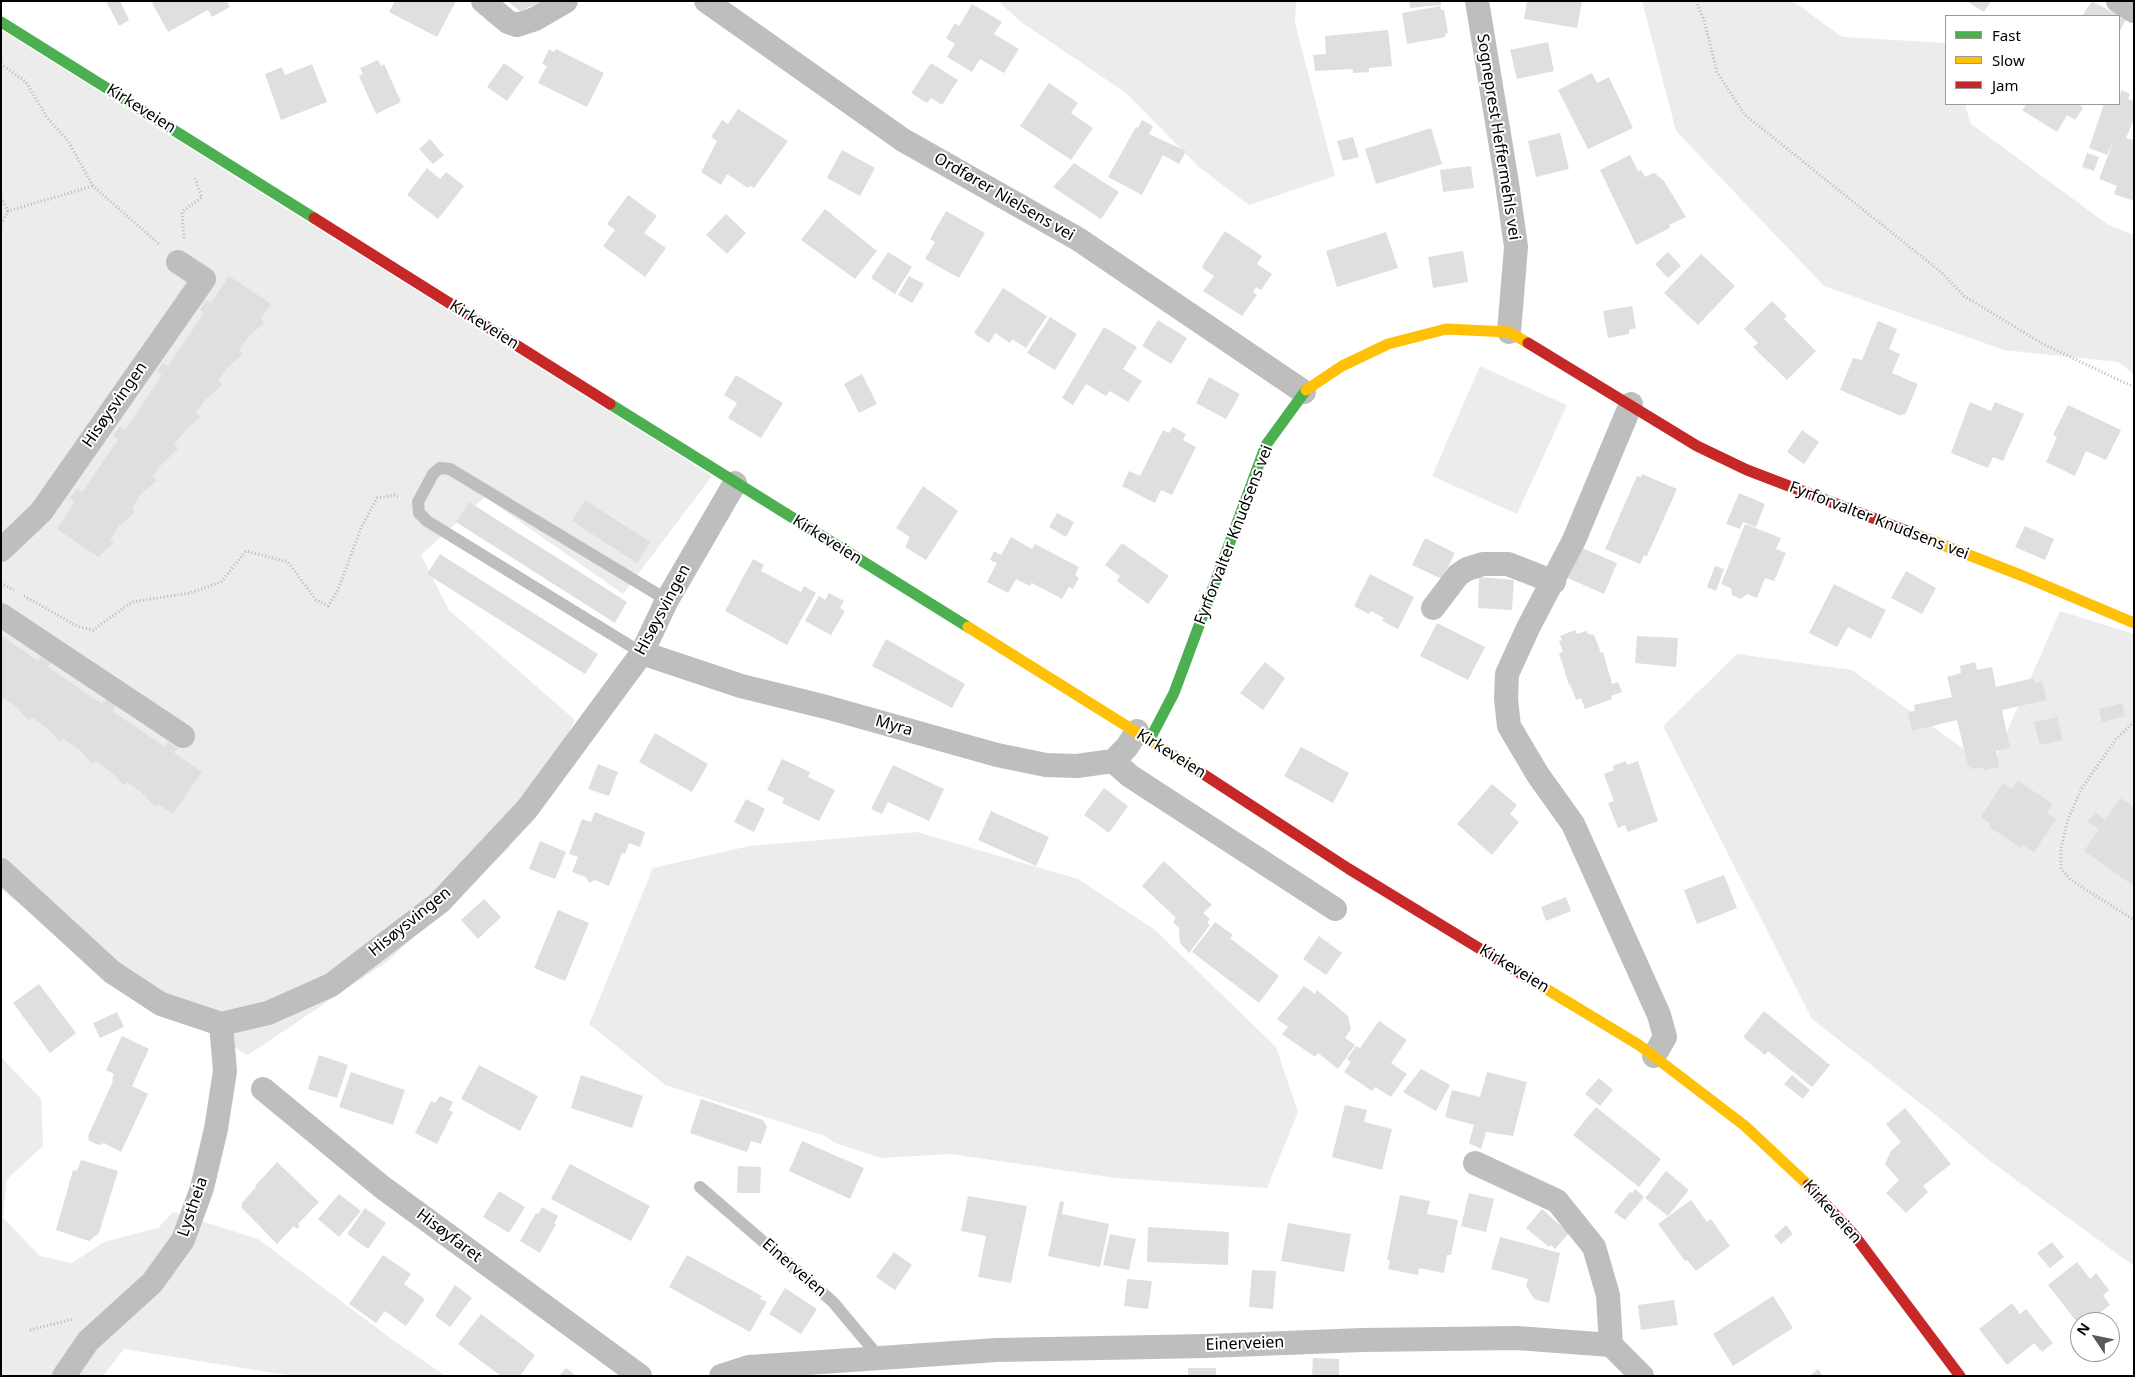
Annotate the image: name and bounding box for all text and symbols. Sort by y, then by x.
legend [1945,15,2120,105]
text: Fast [1992,25,2021,45]
street label: Sogneprest Heffermehls vei [1472,32,1524,242]
text: Slow [1992,50,2025,70]
text: Jam [1992,75,2019,95]
street label: Kirkeveien [103,80,179,138]
street label: Ordfører Nielsens vei [930,149,1078,245]
street label: Kirkeveien [446,296,522,354]
street label: Hisøysvingen [79,359,151,451]
street label: Fyrforvalter Knudsens vei [1191,442,1277,628]
street label: Fyrforvalter Knudsens vei [1786,478,1972,564]
street label: Kirkeveien [789,511,865,569]
street label: Hisøysvingen [631,561,695,659]
street label: Myra [873,712,915,740]
street label: Kirkeveien [1133,725,1209,783]
street label: Hisøysvingen [365,883,455,961]
street label: Kirkeveien [1476,941,1552,997]
street label: Lystheia [174,1175,212,1239]
street label: Kirkeveien [1799,1177,1865,1247]
street label: Hisøyfaret [413,1205,485,1267]
street label: Einerveien [758,1235,830,1301]
north arrow [2070,1312,2120,1362]
text: N [2072,1319,2094,1339]
street label: Einerveien [1205,1333,1285,1355]

